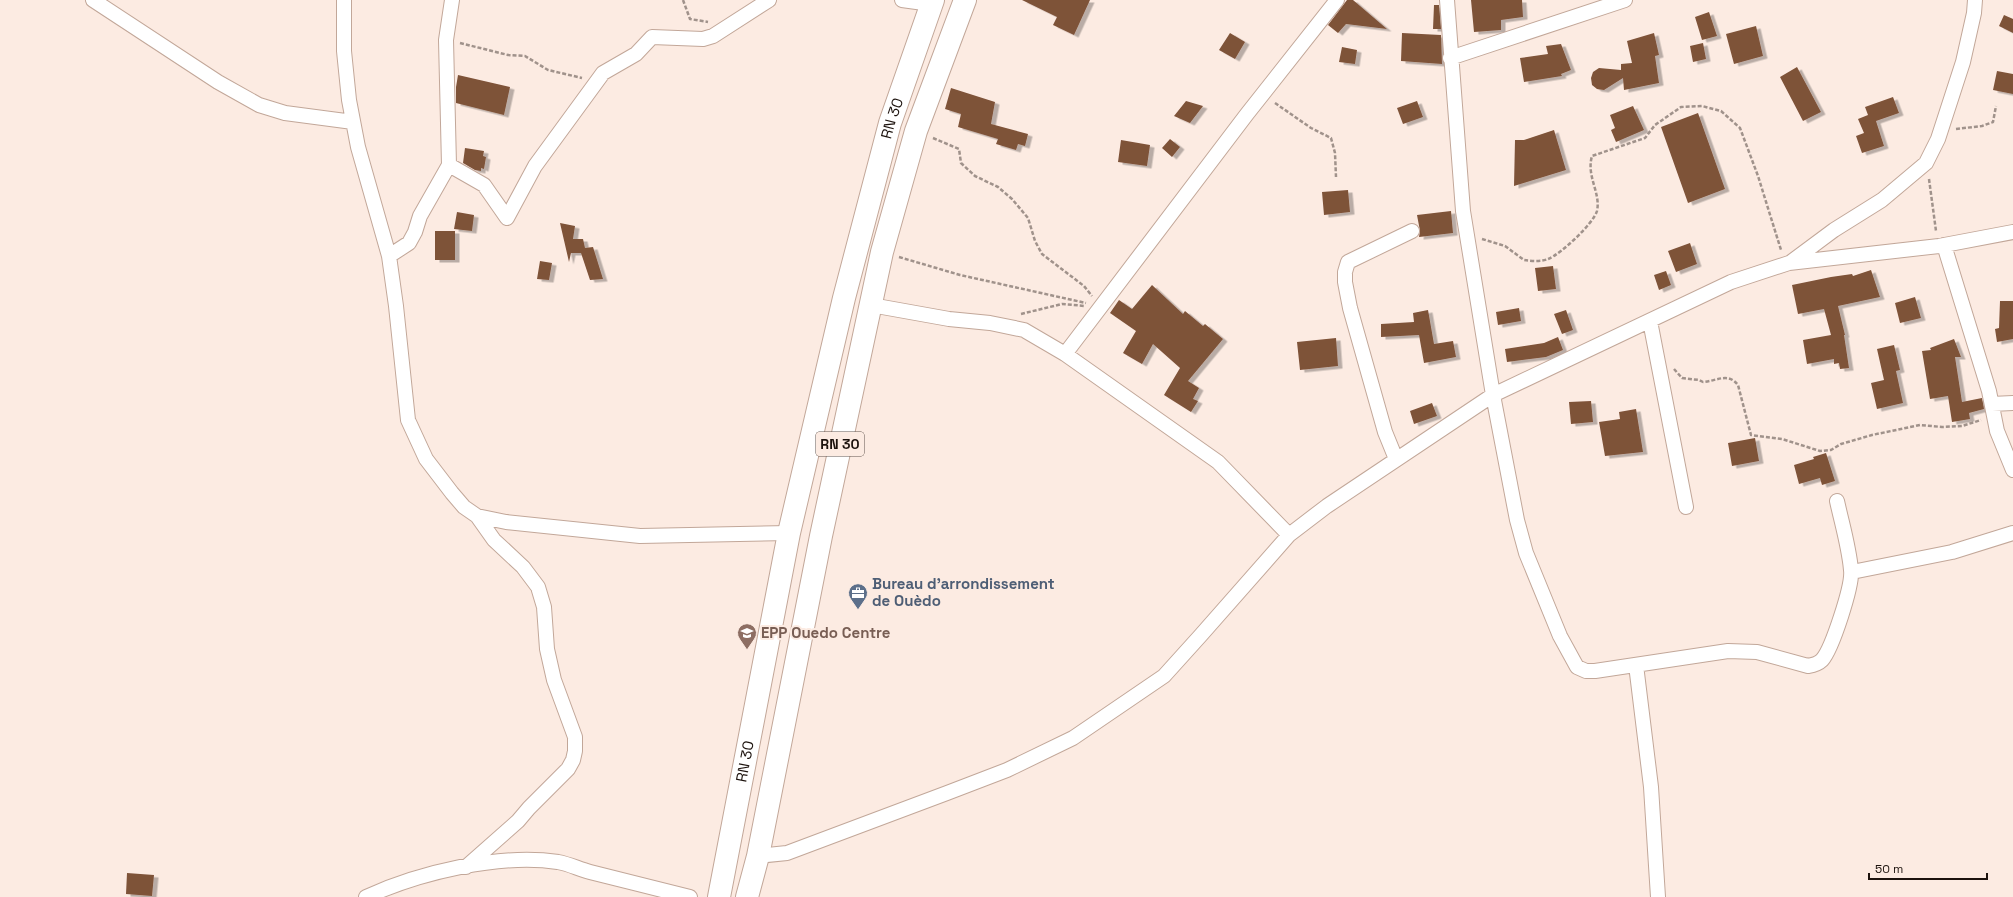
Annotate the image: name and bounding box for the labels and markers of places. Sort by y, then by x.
place label: Bureau d'arrondissement de Ouèdo [872,574,1055,610]
office icon: Bureau d'arrondissement de Ouèdo [847,582,869,610]
school or university icon: EPP Ouedo Centre [736,622,758,650]
place label: EPP Ouedo Centre [761,623,891,642]

